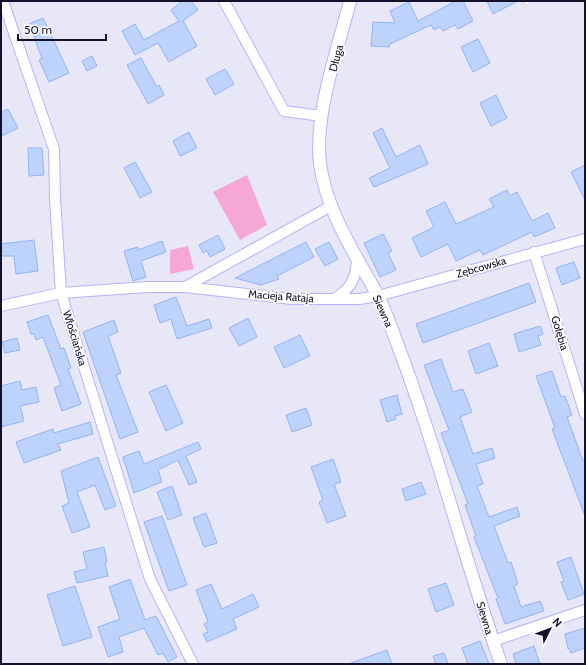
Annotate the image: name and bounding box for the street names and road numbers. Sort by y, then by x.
street label: Długa [326,42,346,73]
street label: Zębcowska [454,253,508,281]
street label: Macieja Rataja [248,287,315,305]
street label: Siewna [370,293,397,330]
street label: Włościańska [60,309,90,368]
street label: Gołębia [548,314,572,353]
street label: Siewna [473,600,497,637]

